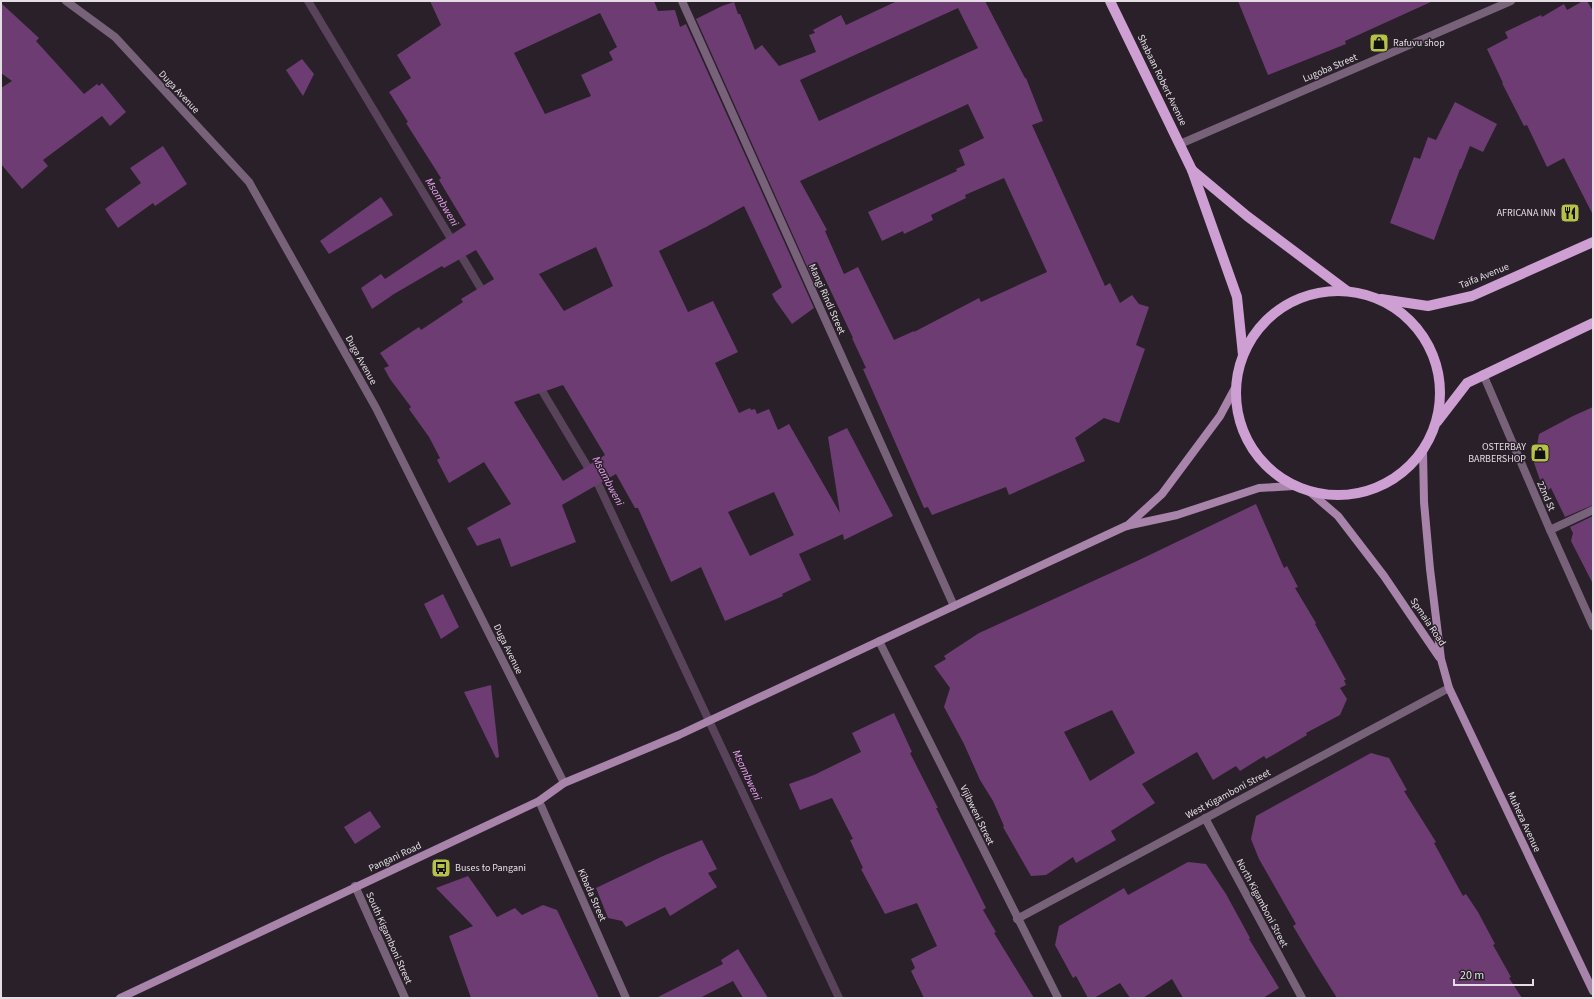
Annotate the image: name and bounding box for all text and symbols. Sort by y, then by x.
street label: Shabaan Robert Avenue [1134,32,1190,128]
shop icon: Rafuvu shop [1368,32,1390,54]
place label: Rafuvu shop [1393,36,1445,50]
street label: Lugoba Street [1301,50,1360,86]
street label: Duga Avenue [155,67,203,117]
water label: Msambweni [422,175,463,229]
restaurant icon: AFRICANA INN [1559,202,1581,224]
place label: AFRICANA INN [1497,206,1556,220]
street label: Taifa Avenue [1457,260,1511,292]
street label: Mangi Rindi Street [805,261,849,337]
street label: Duga Avenue [342,333,380,387]
place label: OSTERBAY BARBERSHOP [1468,440,1526,466]
shop icon: OSTERBAY BARBERSHOP [1529,442,1551,464]
water label: Msambweni [589,454,627,509]
street label: 22nd St [1533,479,1559,514]
street label: Spmaia Road [1407,595,1449,649]
street label: Duga Avenue [490,622,526,677]
water label: Msambweni [729,747,765,803]
street label: West Kigamboni Street [1183,765,1274,822]
street label: Vijibweni Street [956,783,998,848]
street label: Muheza Avenue [1504,790,1544,854]
street label: Pangani Road [366,839,424,875]
street label: North Kigamboni Street [1233,856,1292,950]
bus stop icon: Buses to Pangani [430,857,452,879]
place label: Buses to Pangani [455,861,526,875]
street label: Kibada Street [574,866,610,924]
street label: South Kigamboni Street [362,890,416,987]
scale bar [1454,961,1533,987]
text: 20 m [1460,967,1484,984]

